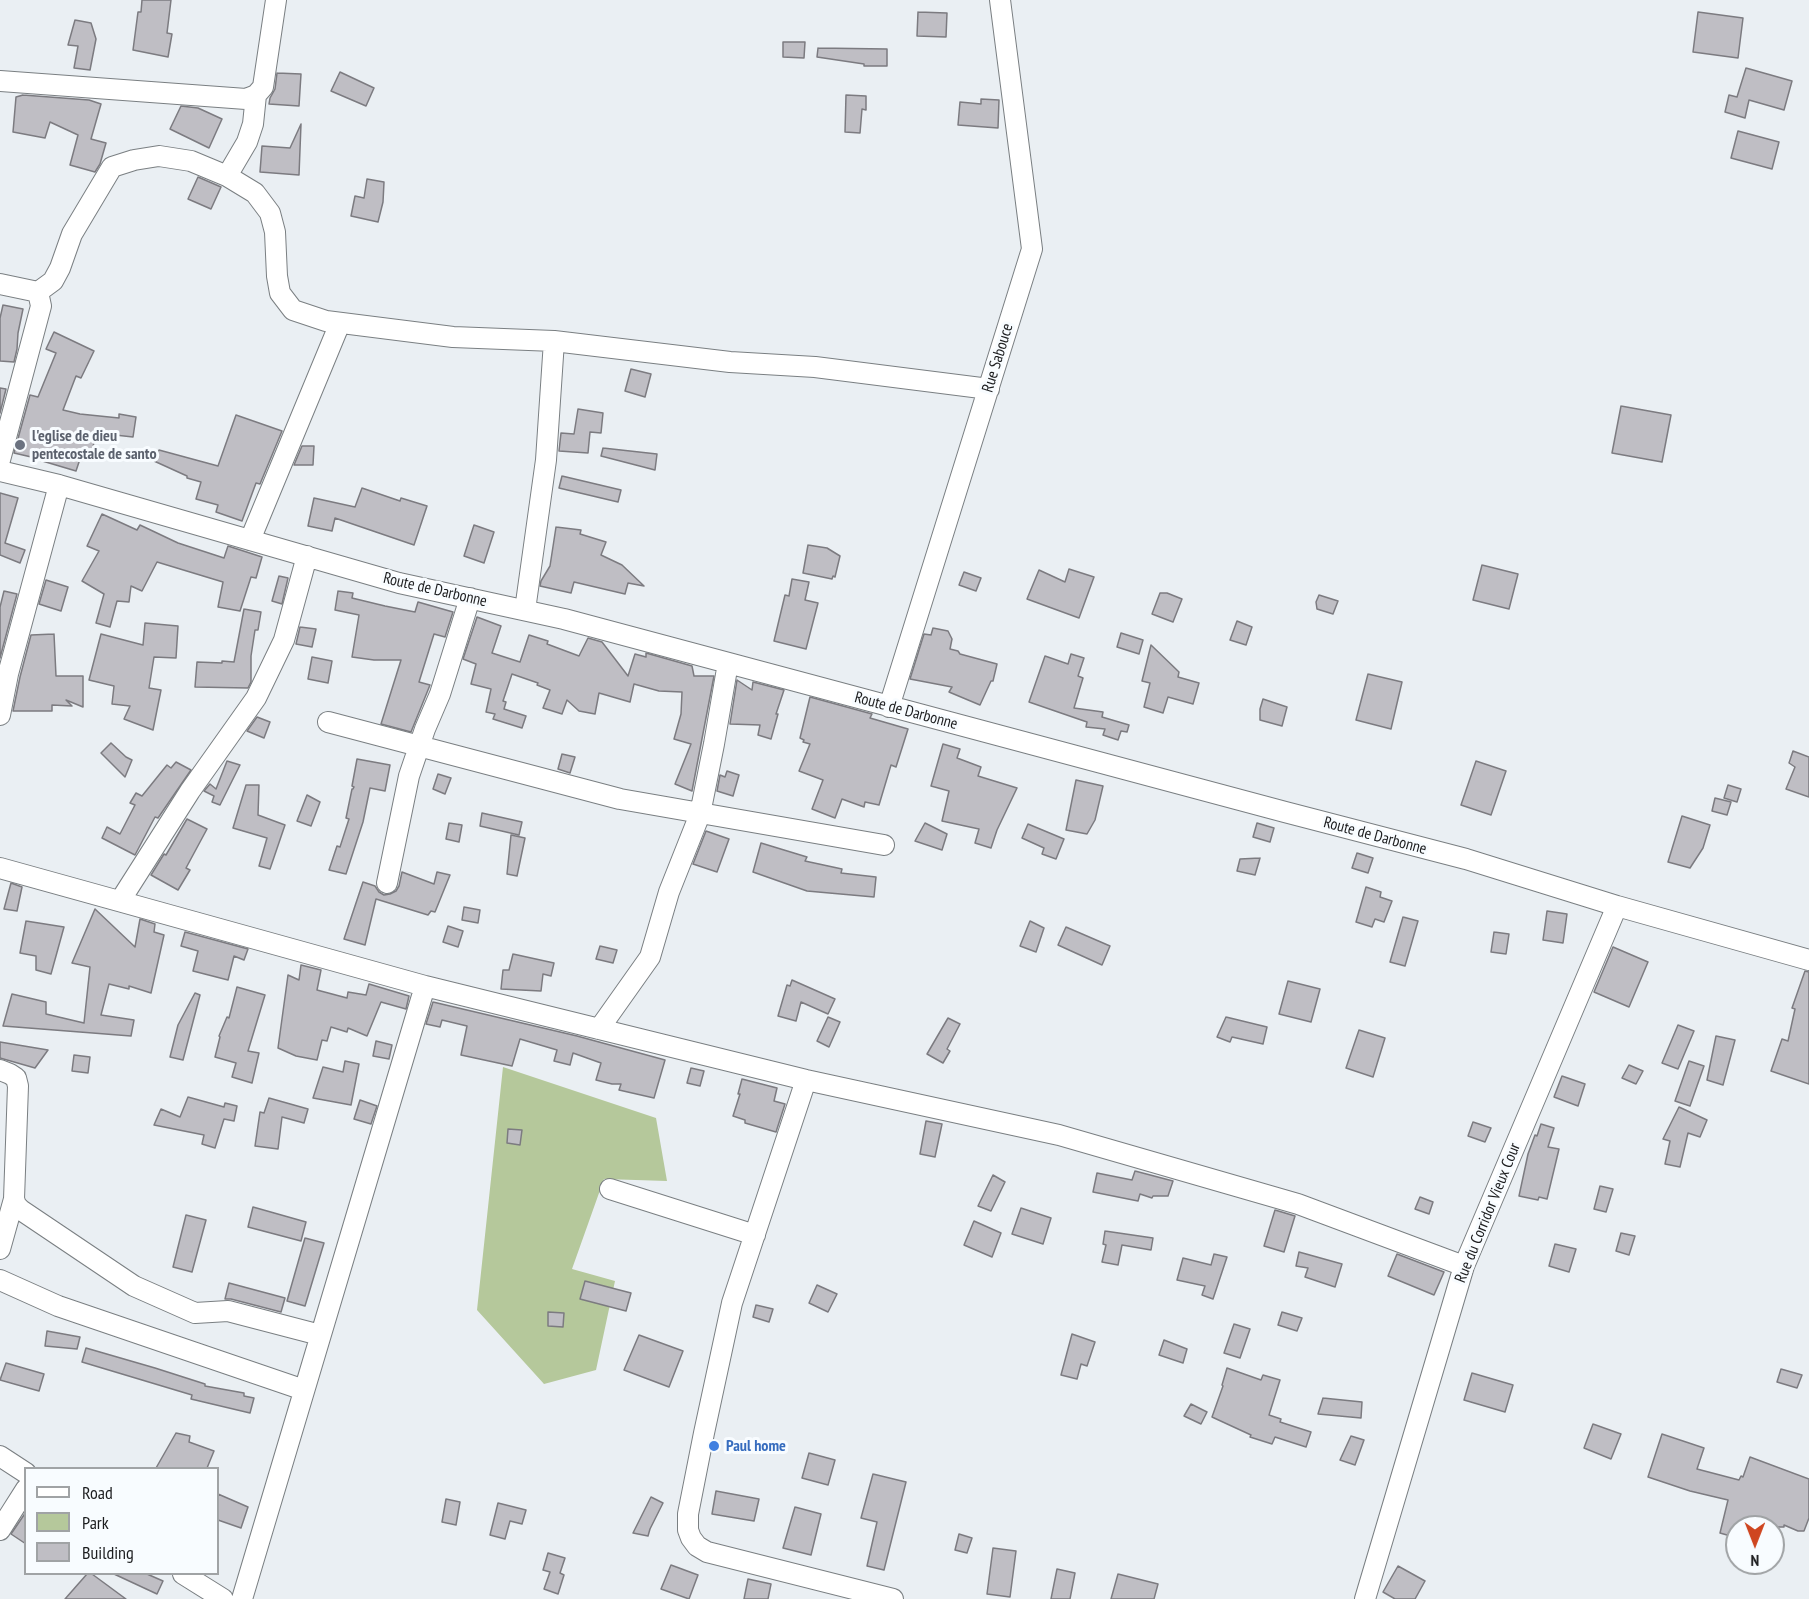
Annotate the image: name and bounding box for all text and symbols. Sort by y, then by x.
street label: Rue Sabouce [978,321,1018,395]
place label: l'eglise de dieu pentecostale de santo [32,426,156,464]
marker: l'eglise de dieu pentecostale de santo [13,438,27,452]
street label: Route de Darbonne [381,569,489,611]
street label: Route de Darbonne [852,688,960,734]
street label: Route de Darbonne [1321,813,1429,859]
street label: Rue du Corridor Vieux Cour [1451,1140,1525,1286]
place label: Paul home [726,1436,786,1456]
marker: Paul home [707,1439,721,1453]
legend [24,1467,219,1575]
text: Road [82,1481,113,1504]
text: Park [82,1511,109,1534]
north arrow [1725,1515,1785,1575]
text: Building [82,1541,134,1564]
text: N [1751,1551,1759,1571]

